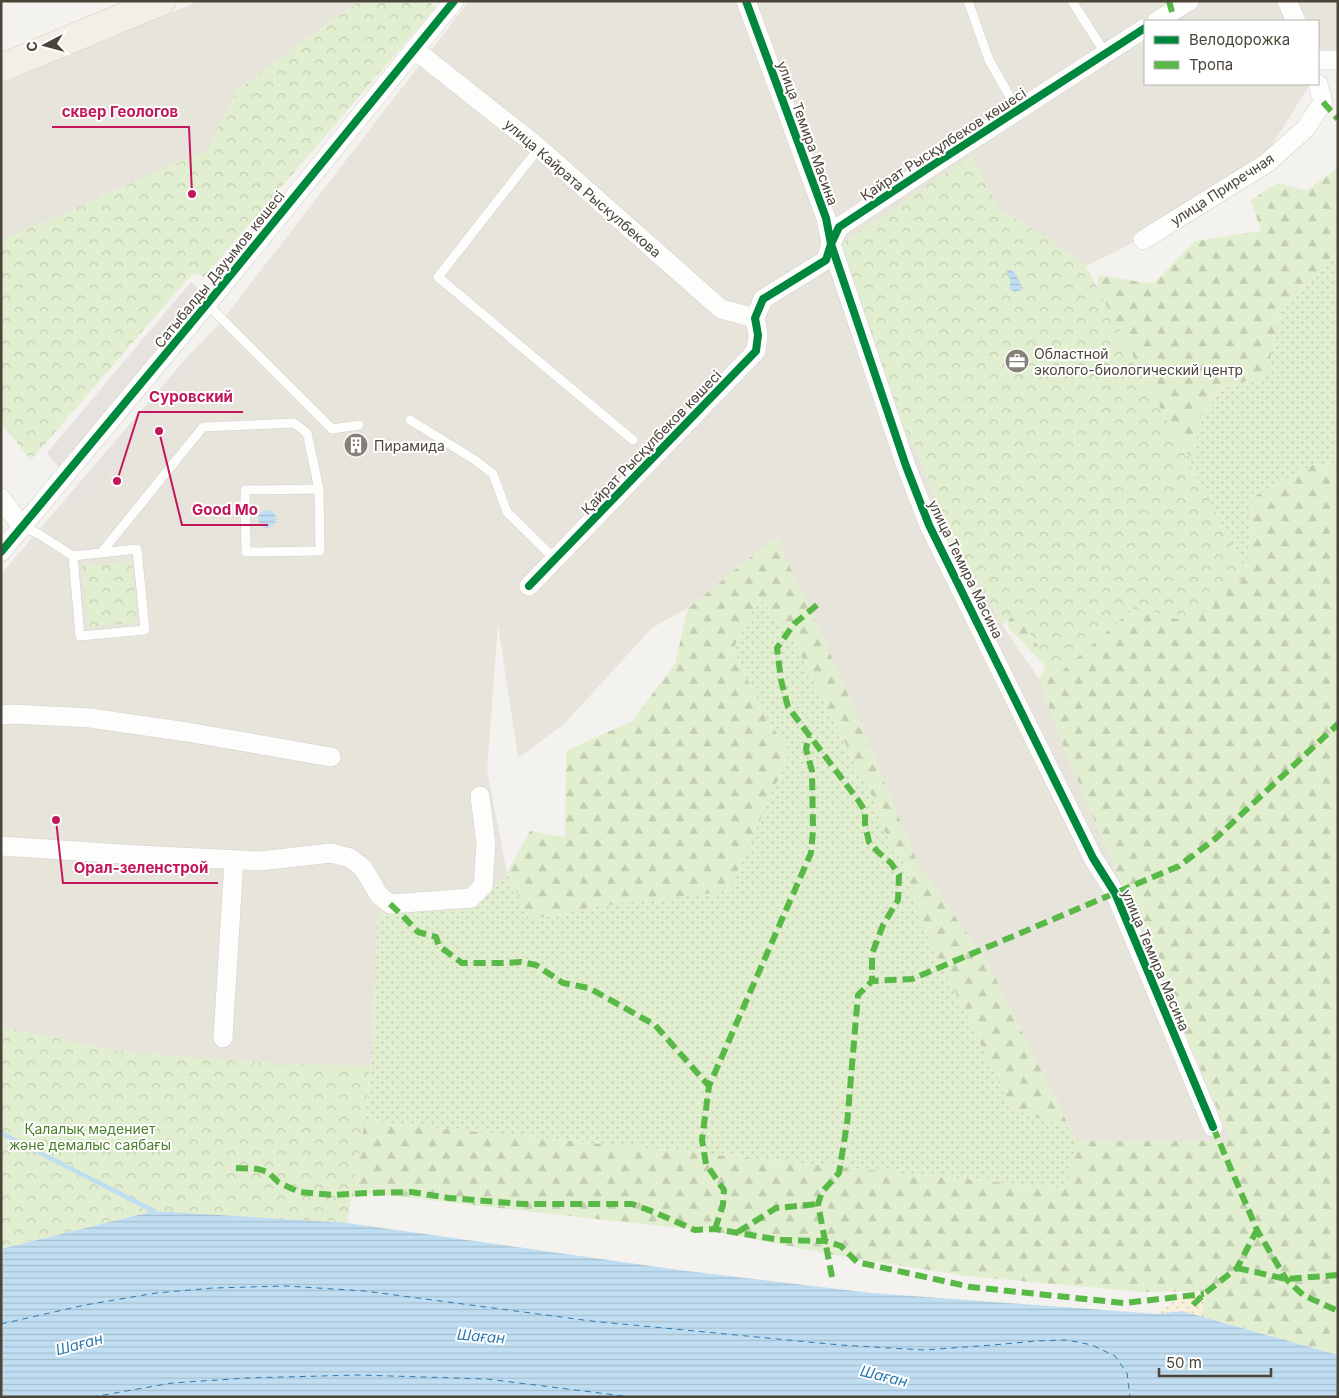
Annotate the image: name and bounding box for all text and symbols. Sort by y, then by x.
north arrow [20,20,70,70]
legend [1144,20,1319,85]
text: Велодорожка [1189,30,1290,49]
text: С [23,40,41,52]
text: Тропа [1189,55,1233,74]
street label: улица Темира Масина [774,59,842,207]
street label: Қайрат Рысқұлбеков көшесі [857,84,1029,204]
callout: сквер Геологов [52,97,189,127]
text: сквер Геологов [62,102,179,121]
street label: улица Кайрата Рыскулбекова [501,115,665,261]
street label: улица Приречная [1167,149,1277,229]
street label: Сатыбалды Дауымов көшесі [150,187,288,351]
place label: Областной эколого-биологический центр [1034,345,1243,378]
office icon: Областной эколого-биологический центр [1004,348,1030,374]
street label: Қайрат Рысқұлбеков көшесі [577,366,725,518]
callout: Суровский [139,382,243,412]
text: Суровский [149,387,233,406]
building icon: Пирамида [343,432,369,458]
place label: Пирамида [374,437,445,454]
callout: Good Mo [182,495,268,525]
street label: улица Темира Масина [925,497,1007,641]
text: Good Mo [192,500,258,519]
callout: Орал-зеленстрой [63,853,218,883]
text: Орал-зеленстрой [74,858,208,877]
street label: улица Темира Масина [1118,887,1194,1033]
park label: Қалалық мәдениет және демалыс саябағы [9,1120,171,1153]
water label: Шаған [456,1324,506,1348]
water label: Шаған [53,1329,105,1359]
scale bar [1159,1346,1272,1378]
text: 50 m [1166,1353,1202,1372]
water label: Шаған [858,1361,910,1391]

